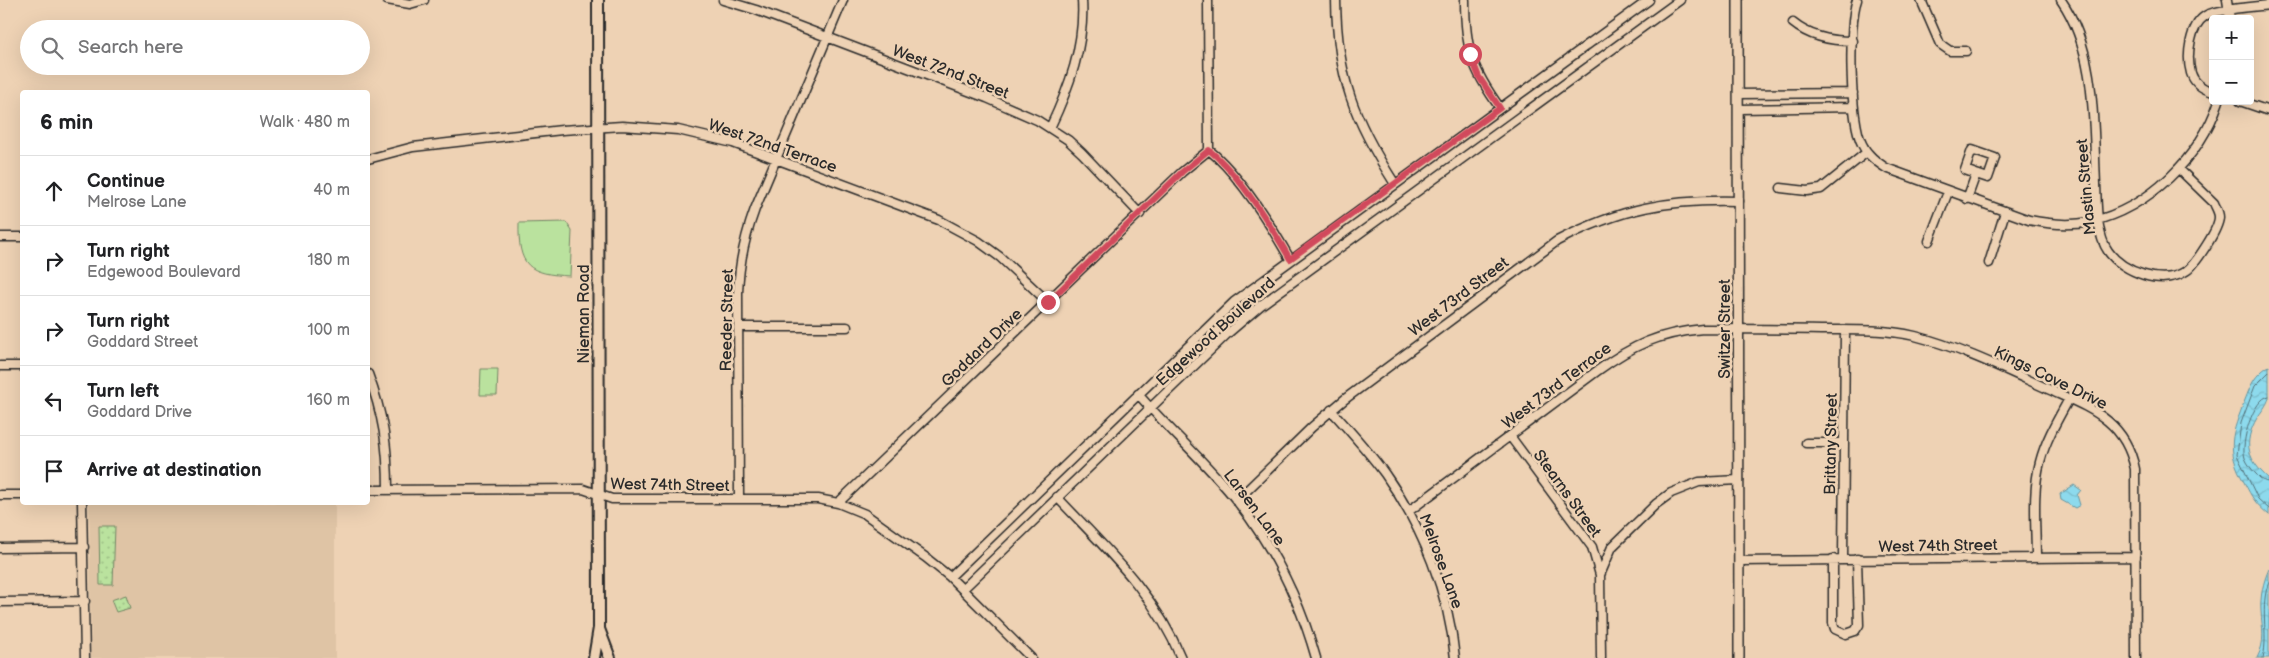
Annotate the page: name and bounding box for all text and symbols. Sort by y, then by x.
map controls [2209,15,2254,105]
button: + [2209,15,2254,60]
search box [20,20,370,75]
icon: search [38,34,66,62]
text: Search here [78,36,183,59]
street label: West 72nd Street [889,41,1012,103]
route start [1459,43,1482,66]
button: − [2209,60,2254,105]
text: 6 min [40,110,93,135]
text: Walk · 480 m [259,113,350,132]
street label: West 72nd Terrace [706,115,840,178]
street label: Mastin Street [2073,138,2100,236]
text: Continue [87,170,165,193]
icon: ahead [40,177,68,205]
text: 40 m [313,181,350,200]
text: Melrose Lane [87,193,186,212]
text: Turn right [87,240,170,263]
icon: right [40,247,68,275]
text: 180 m [308,251,350,270]
street label: West 73rd Street [1405,253,1513,341]
text: Edgewood Boulevard [87,263,241,282]
street label: Nieman Road [575,264,594,364]
street label: Reeder Street [717,268,738,372]
street label: Edgewood Boulevard [1153,274,1279,391]
street label: Switzer Street [1716,279,1735,379]
route end [1037,291,1060,314]
street label: Goddard Drive [938,304,1027,391]
text: Turn right [87,310,170,333]
icon: right [40,317,68,345]
text: 100 m [307,321,350,340]
text: Goddard Street [87,333,198,352]
street label: West 73rd Terrace [1499,339,1616,433]
street label: Kings Cove Drive [1991,343,2111,414]
text: Turn left [87,380,159,403]
icon: left [40,387,68,415]
text: 160 m [307,391,350,410]
street label: Brittany Street [1821,393,1842,495]
text: Goddard Drive [87,403,192,422]
street label: Stearns Street [1529,447,1605,541]
icon: arrive [40,457,68,485]
text: Arrive at destination [87,459,262,482]
street label: Larsen Lane [1219,466,1289,550]
street label: West 74th Street [610,475,730,496]
street label: Melrose Lane [1415,512,1467,612]
street label: West 74th Street [1878,536,1998,557]

